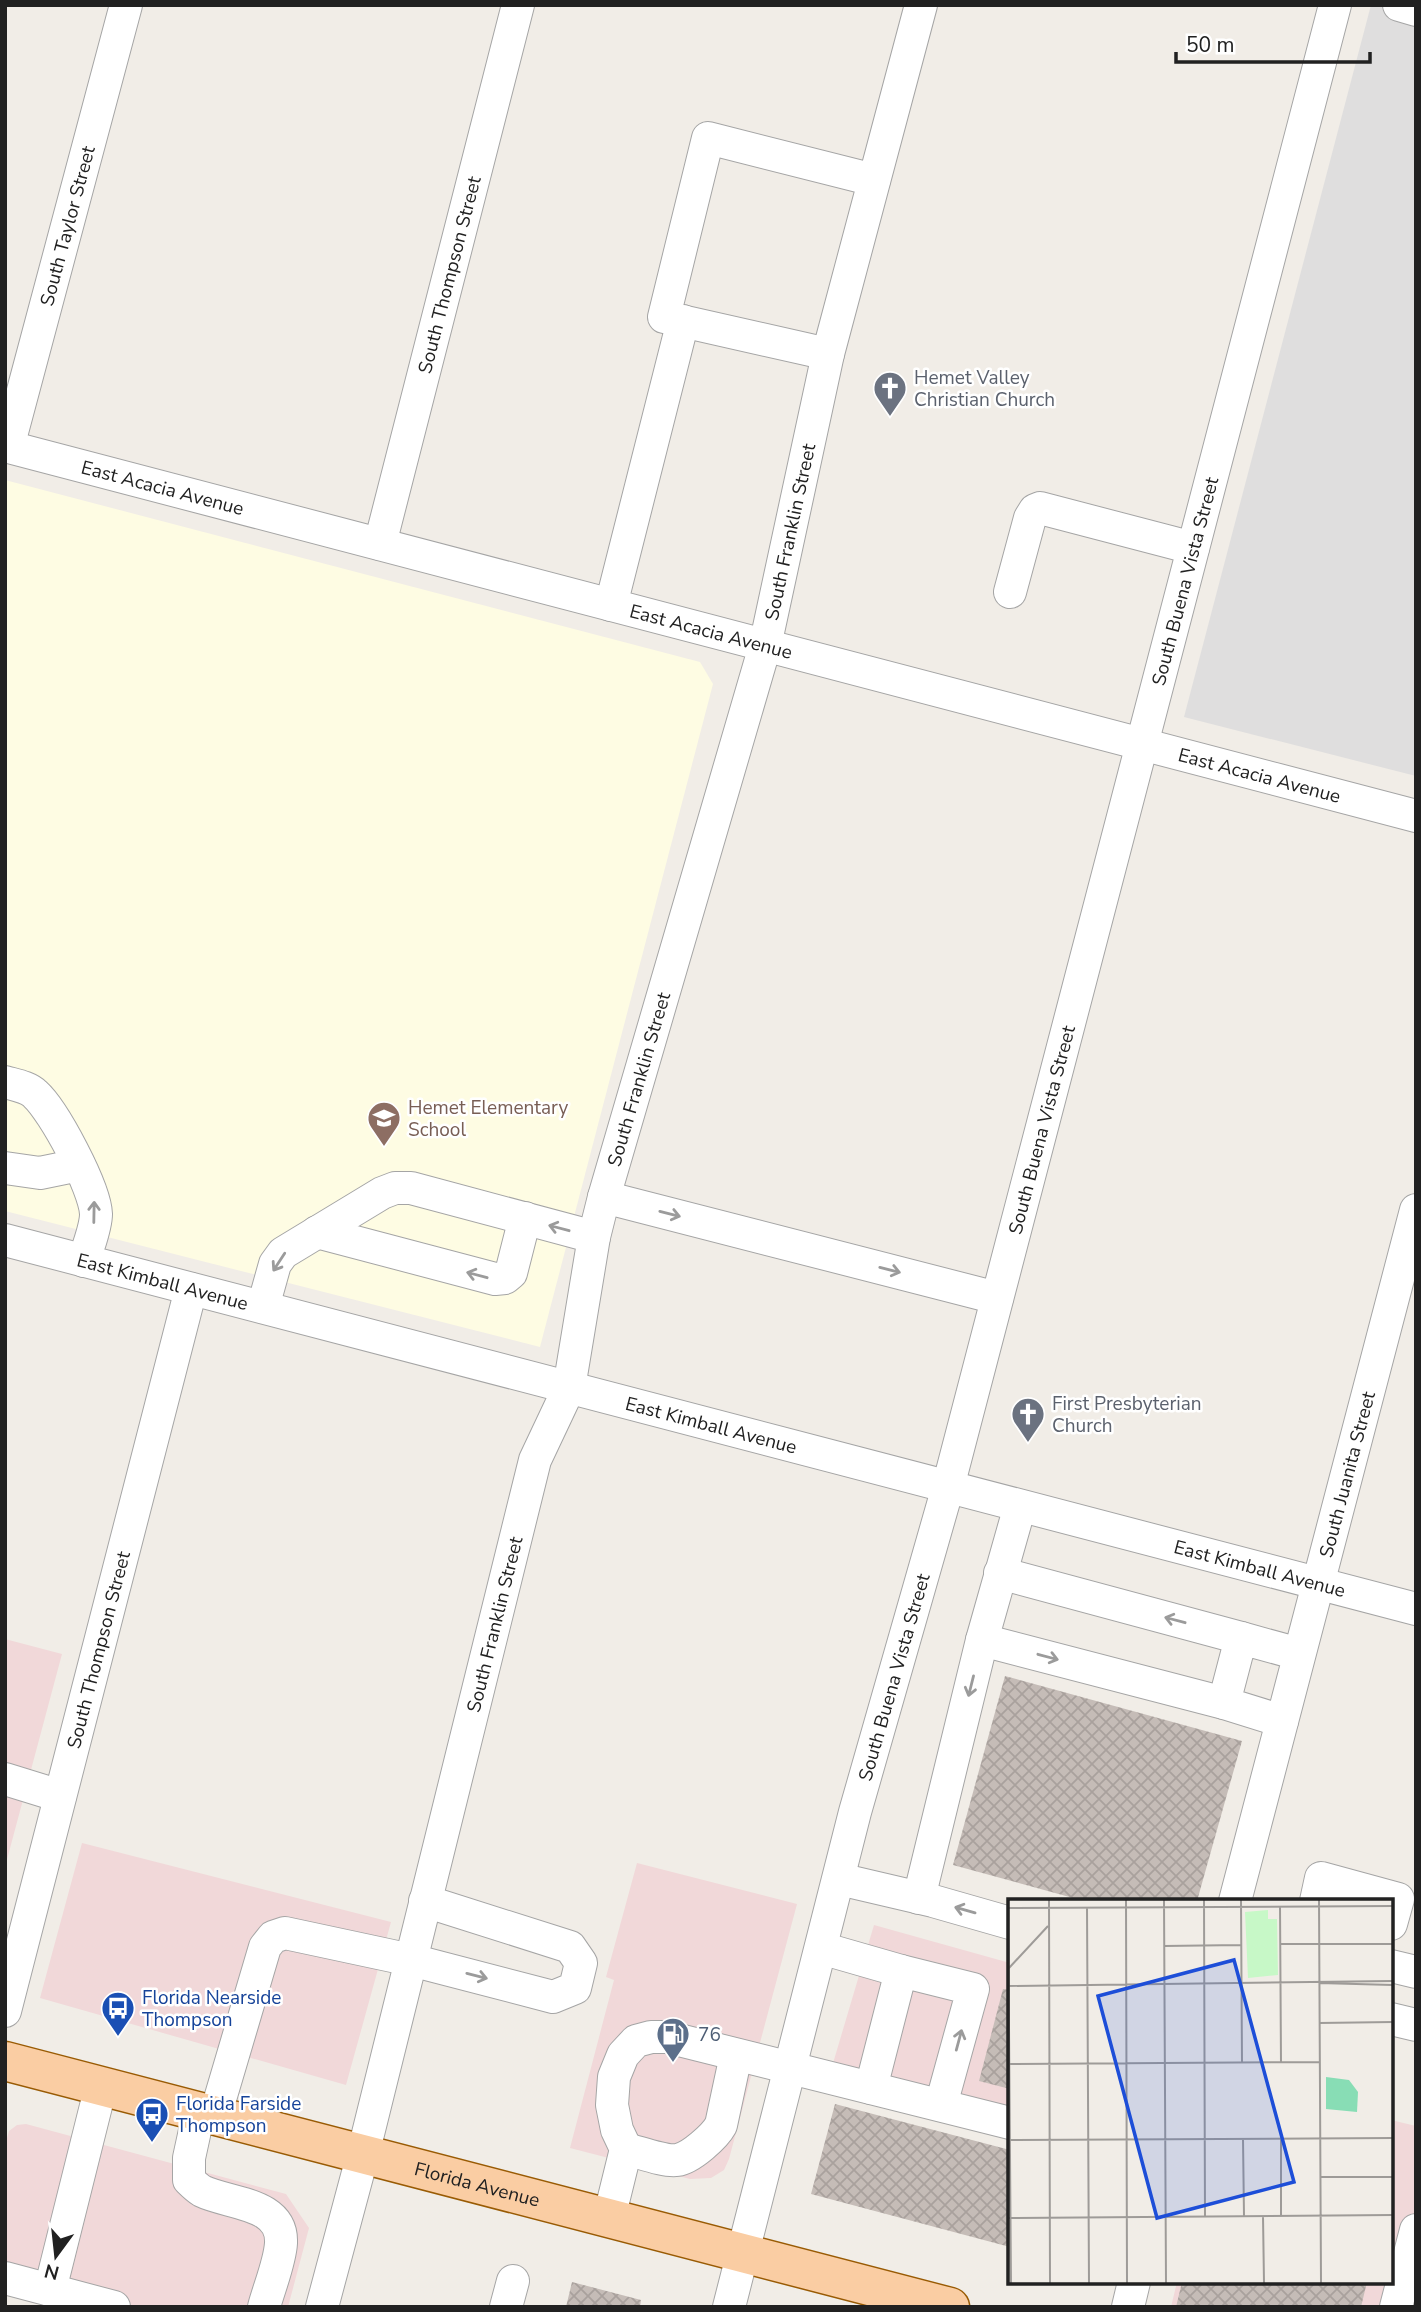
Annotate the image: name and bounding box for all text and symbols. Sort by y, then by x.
scale bar [1176,21,1370,65]
text: 50 m [1186,31,1235,59]
street label: South Taylor Street [34,143,102,309]
street label: South Thompson Street [412,173,488,376]
place label: Hemet Valley Christian Church [914,365,1055,413]
church icon: Hemet Valley Christian Church [871,369,909,418]
street label: South Franklin Street [759,441,822,623]
street label: East Acacia Avenue [78,455,247,522]
street label: South Buena Vista Street [1146,474,1225,689]
street label: East Acacia Avenue [627,598,795,666]
street label: East Acacia Avenue [1175,742,1343,810]
street label: South Franklin Street [602,989,677,1170]
street label: South Buena Vista Street [1003,1023,1082,1237]
place label: Hemet Elementary School [408,1095,568,1143]
school or university icon: Hemet Elementary School [365,1099,403,1148]
one-way arrow [87,1201,101,1224]
one-way arrow [658,1208,681,1221]
one-way arrow [549,1220,571,1233]
street label: East Kimball Avenue [74,1247,251,1317]
one-way arrow [272,1252,286,1272]
one-way arrow [878,1264,901,1277]
one-way arrow [466,1267,488,1280]
street label: South Juanita Street [1313,1388,1382,1561]
street label: East Kimball Avenue [622,1391,800,1461]
place label: First Presbyterian Church [1052,1391,1202,1439]
church icon: First Presbyterian Church [1009,1395,1047,1444]
street label: South Franklin Street [461,1534,530,1715]
street label: East Kimball Avenue [1171,1534,1348,1604]
street label: South Thompson Street [61,1548,137,1751]
street label: South Buena Vista Street [852,1570,937,1784]
one-way arrow [1164,1613,1187,1626]
one-way arrow [1036,1651,1059,1664]
one-way arrow [964,1674,977,1697]
inset map [1008,1899,1393,2284]
one-way arrow [954,1903,976,1916]
one-way arrow [465,1970,488,1983]
place label: Florida Nearside Thompson [142,1985,281,2033]
bus stop icon: Florida Nearside Thompson [99,1989,137,2038]
fuel station icon: 76 [654,2015,692,2064]
place label: 76 [698,2022,721,2048]
one-way arrow [954,2029,967,2051]
place label: Florida Farside Thompson [176,2091,301,2139]
bus stop icon: Florida Farside Thompson [133,2095,171,2144]
street label: Florida Avenue [412,2156,542,2214]
north arrow [21,2221,91,2291]
text: N [42,2257,62,2286]

